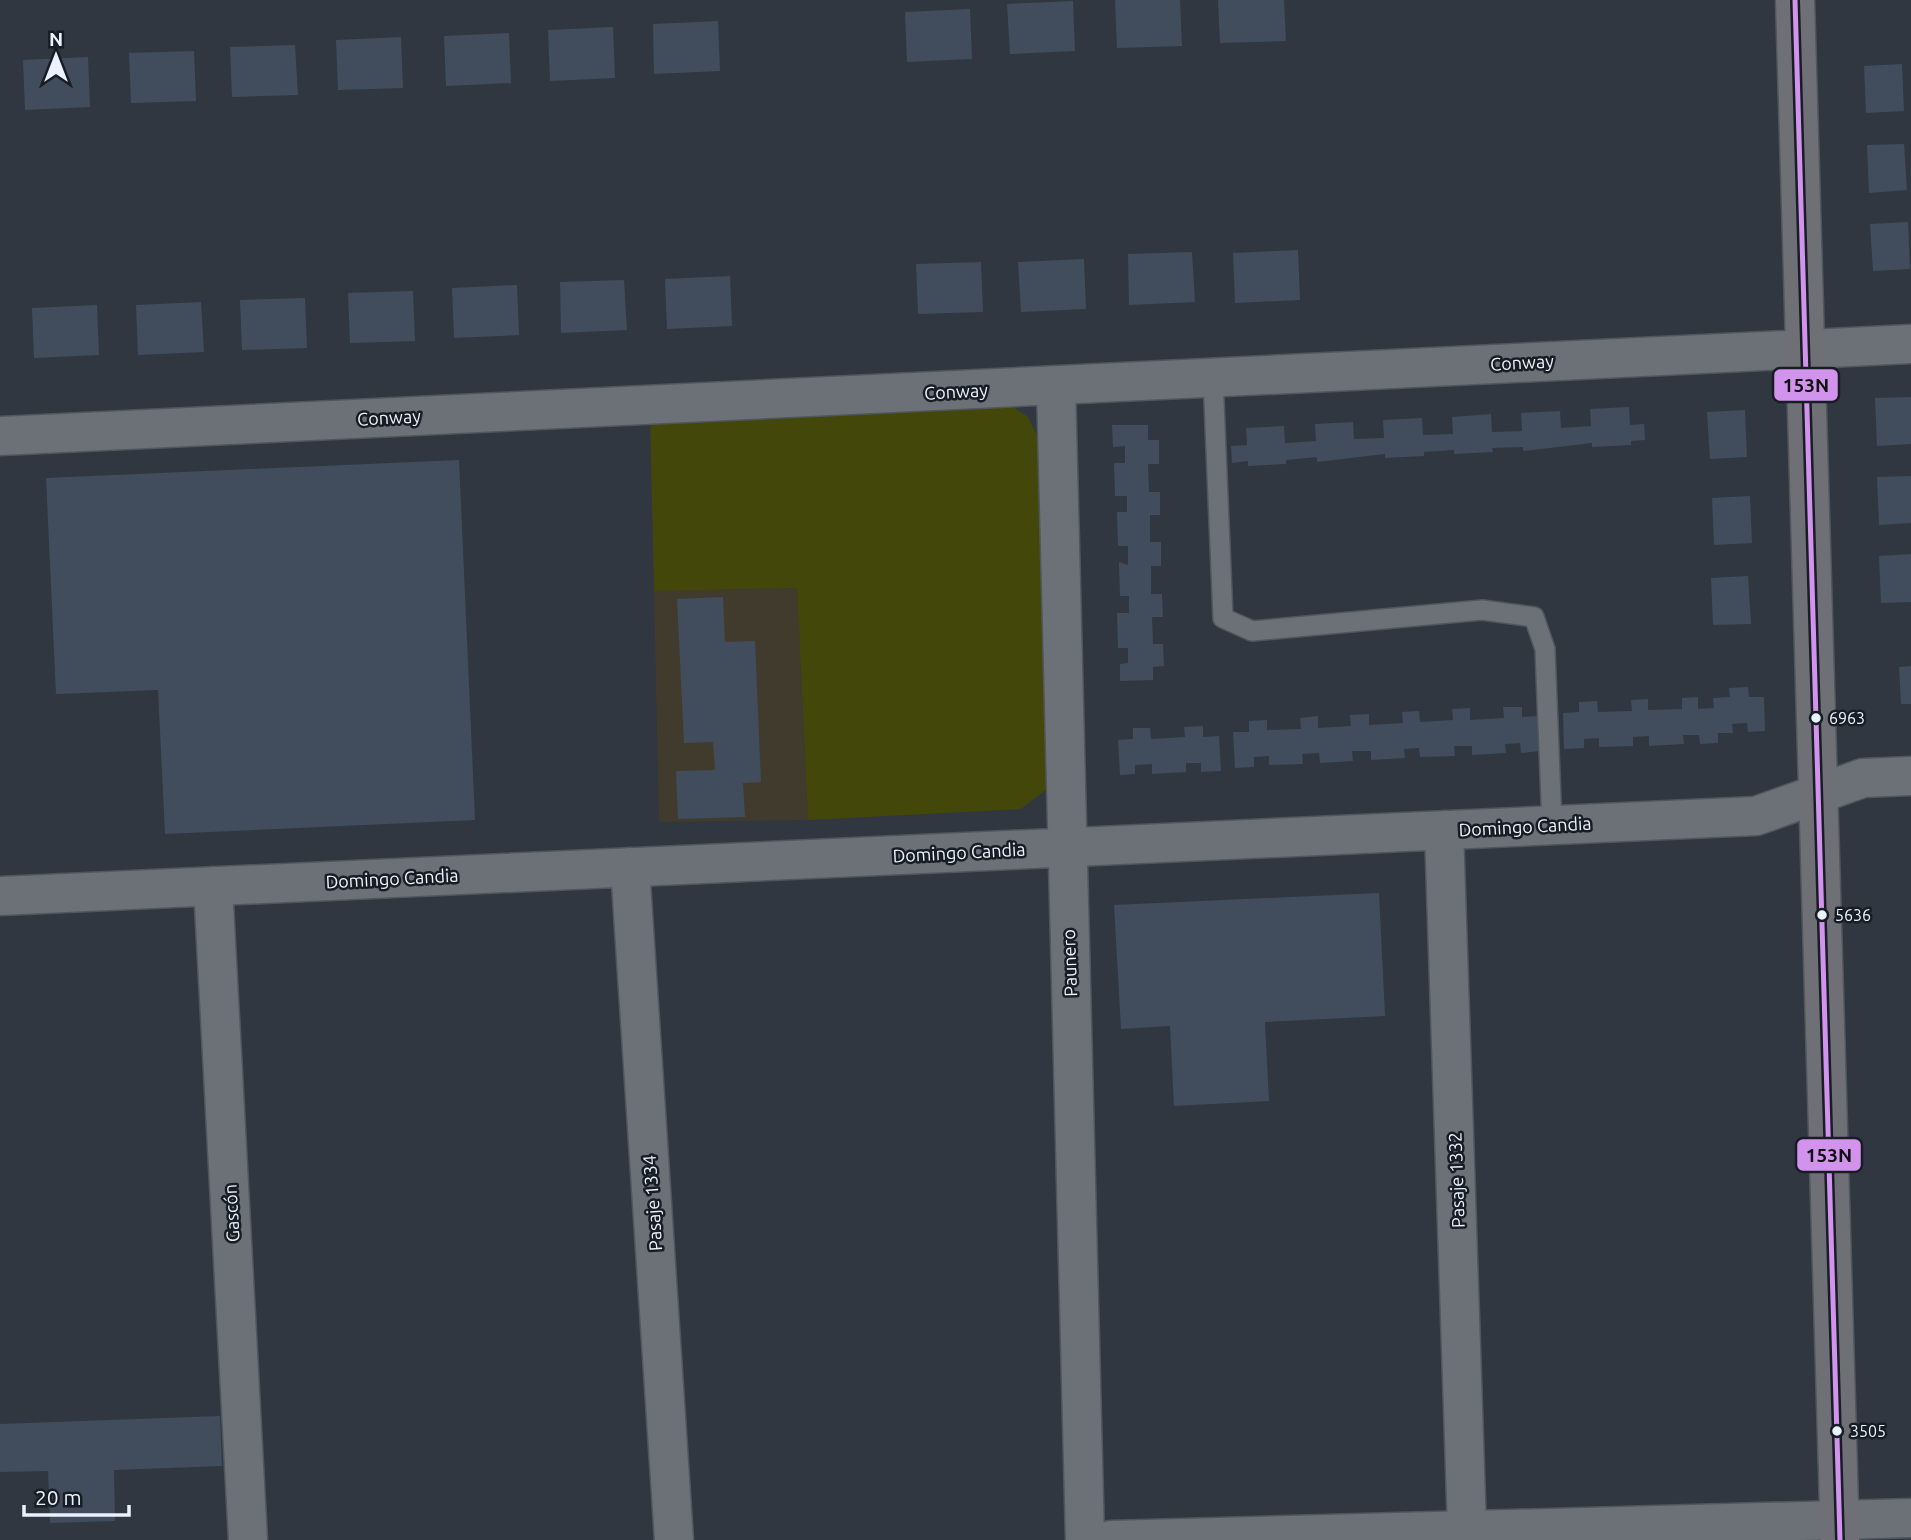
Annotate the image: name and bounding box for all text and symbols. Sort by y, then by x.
north arrow [21,21,91,91]
text: N [49,28,63,50]
street label: Conway [1490,350,1555,374]
line badge: 153N [1773,368,1839,402]
text: 153N [1783,374,1829,396]
street label: Conway [924,379,989,403]
street label: Conway [357,405,422,429]
place label: 6963 [1829,709,1865,727]
marker: 6963 [1809,711,1823,725]
street label: Domingo Candia [1458,813,1592,839]
street label: Domingo Candia [892,839,1026,865]
street label: Domingo Candia [325,865,459,891]
place label: 5636 [1835,906,1871,924]
marker: 5636 [1815,908,1829,922]
street label: Paunero [1058,929,1080,997]
street label: Pasaje 1332 [1444,1132,1468,1228]
line badge: 153N [1796,1138,1862,1172]
text: 153N [1806,1144,1852,1166]
street label: Pasaje 1334 [639,1154,665,1252]
street label: Gascón [219,1183,243,1243]
place label: 3505 [1850,1422,1886,1440]
marker: 3505 [1830,1424,1844,1438]
scale bar [24,1474,130,1518]
text: 20 m [35,1485,82,1509]

